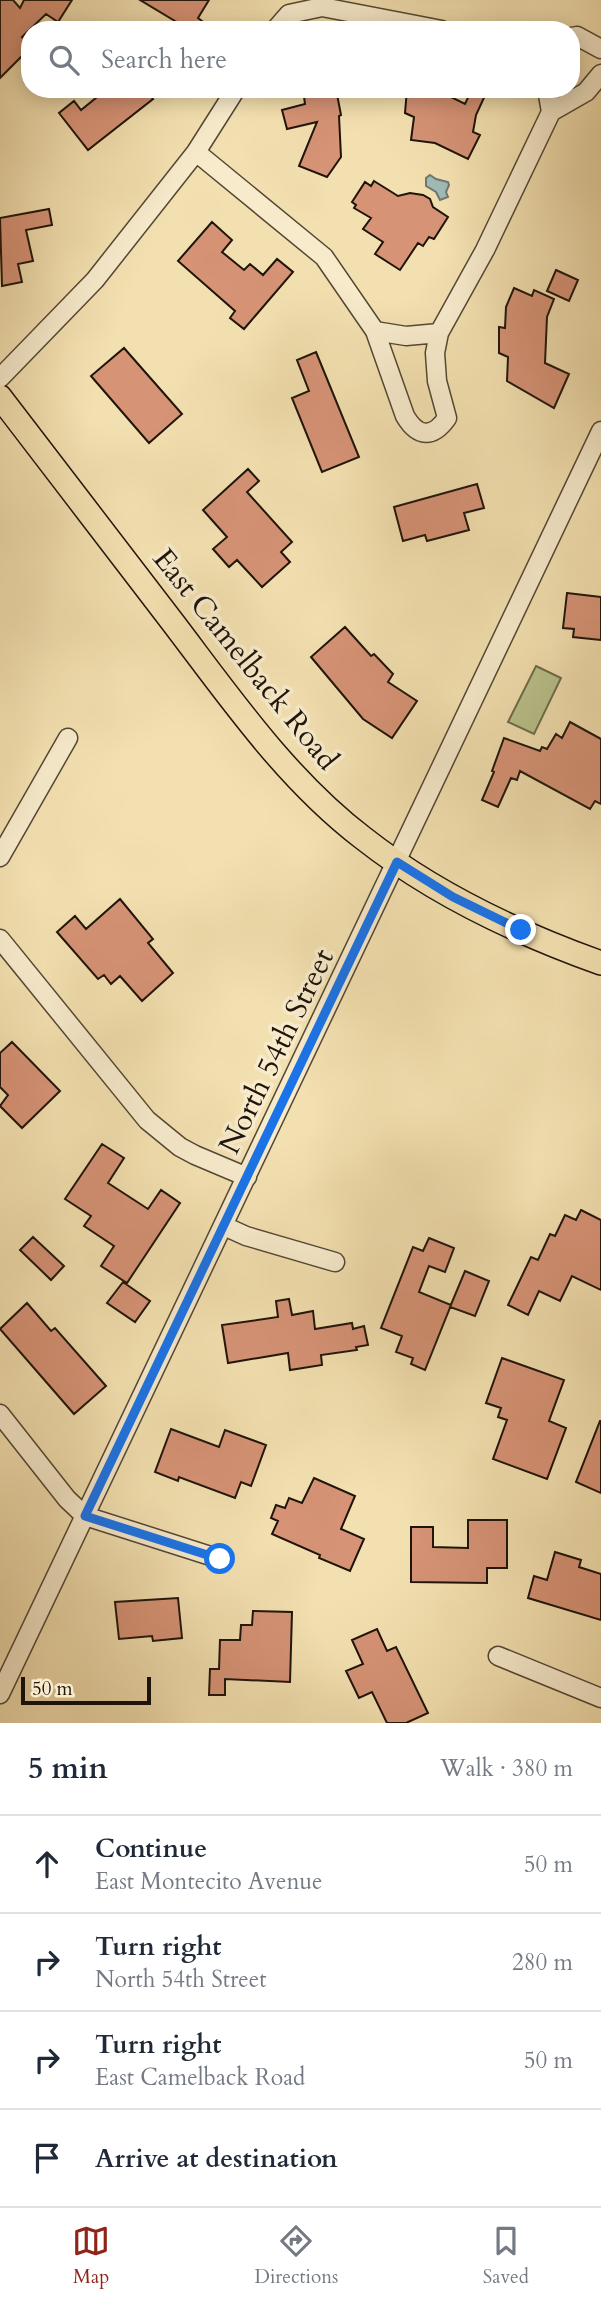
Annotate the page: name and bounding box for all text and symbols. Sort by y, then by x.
search box [21,21,580,98]
icon: search [45,41,83,79]
text: Search here [101,42,227,77]
street label: East Camelback Road [143,540,348,779]
route end [505,914,536,945]
street label: North 54th Street [209,941,344,1161]
route start [204,1543,235,1574]
scale bar [21,1674,150,1706]
text: 50 m [32,1676,73,1702]
text: 5 min [28,1748,108,1789]
text: Walk · 380 m [440,1753,573,1784]
text: Continue [95,1831,207,1866]
icon: ahead [28,1845,66,1883]
text: 50 m [524,1849,573,1880]
text: East Montecito Avenue [95,1866,323,1897]
text: Turn right [95,1929,222,1964]
icon: right [28,1943,66,1981]
text: 280 m [512,1947,573,1978]
text: North 54th Street [95,1964,266,1995]
text: Turn right [95,2027,222,2062]
icon: right [28,2041,66,2079]
text: 50 m [524,2045,573,2076]
text: East Camelback Road [95,2062,305,2093]
icon: arrive [28,2139,66,2177]
text: Arrive at destination [95,2141,338,2176]
tab: Map [72,2222,110,2290]
tab: Directions [255,2222,338,2290]
tab: Saved [483,2222,529,2290]

